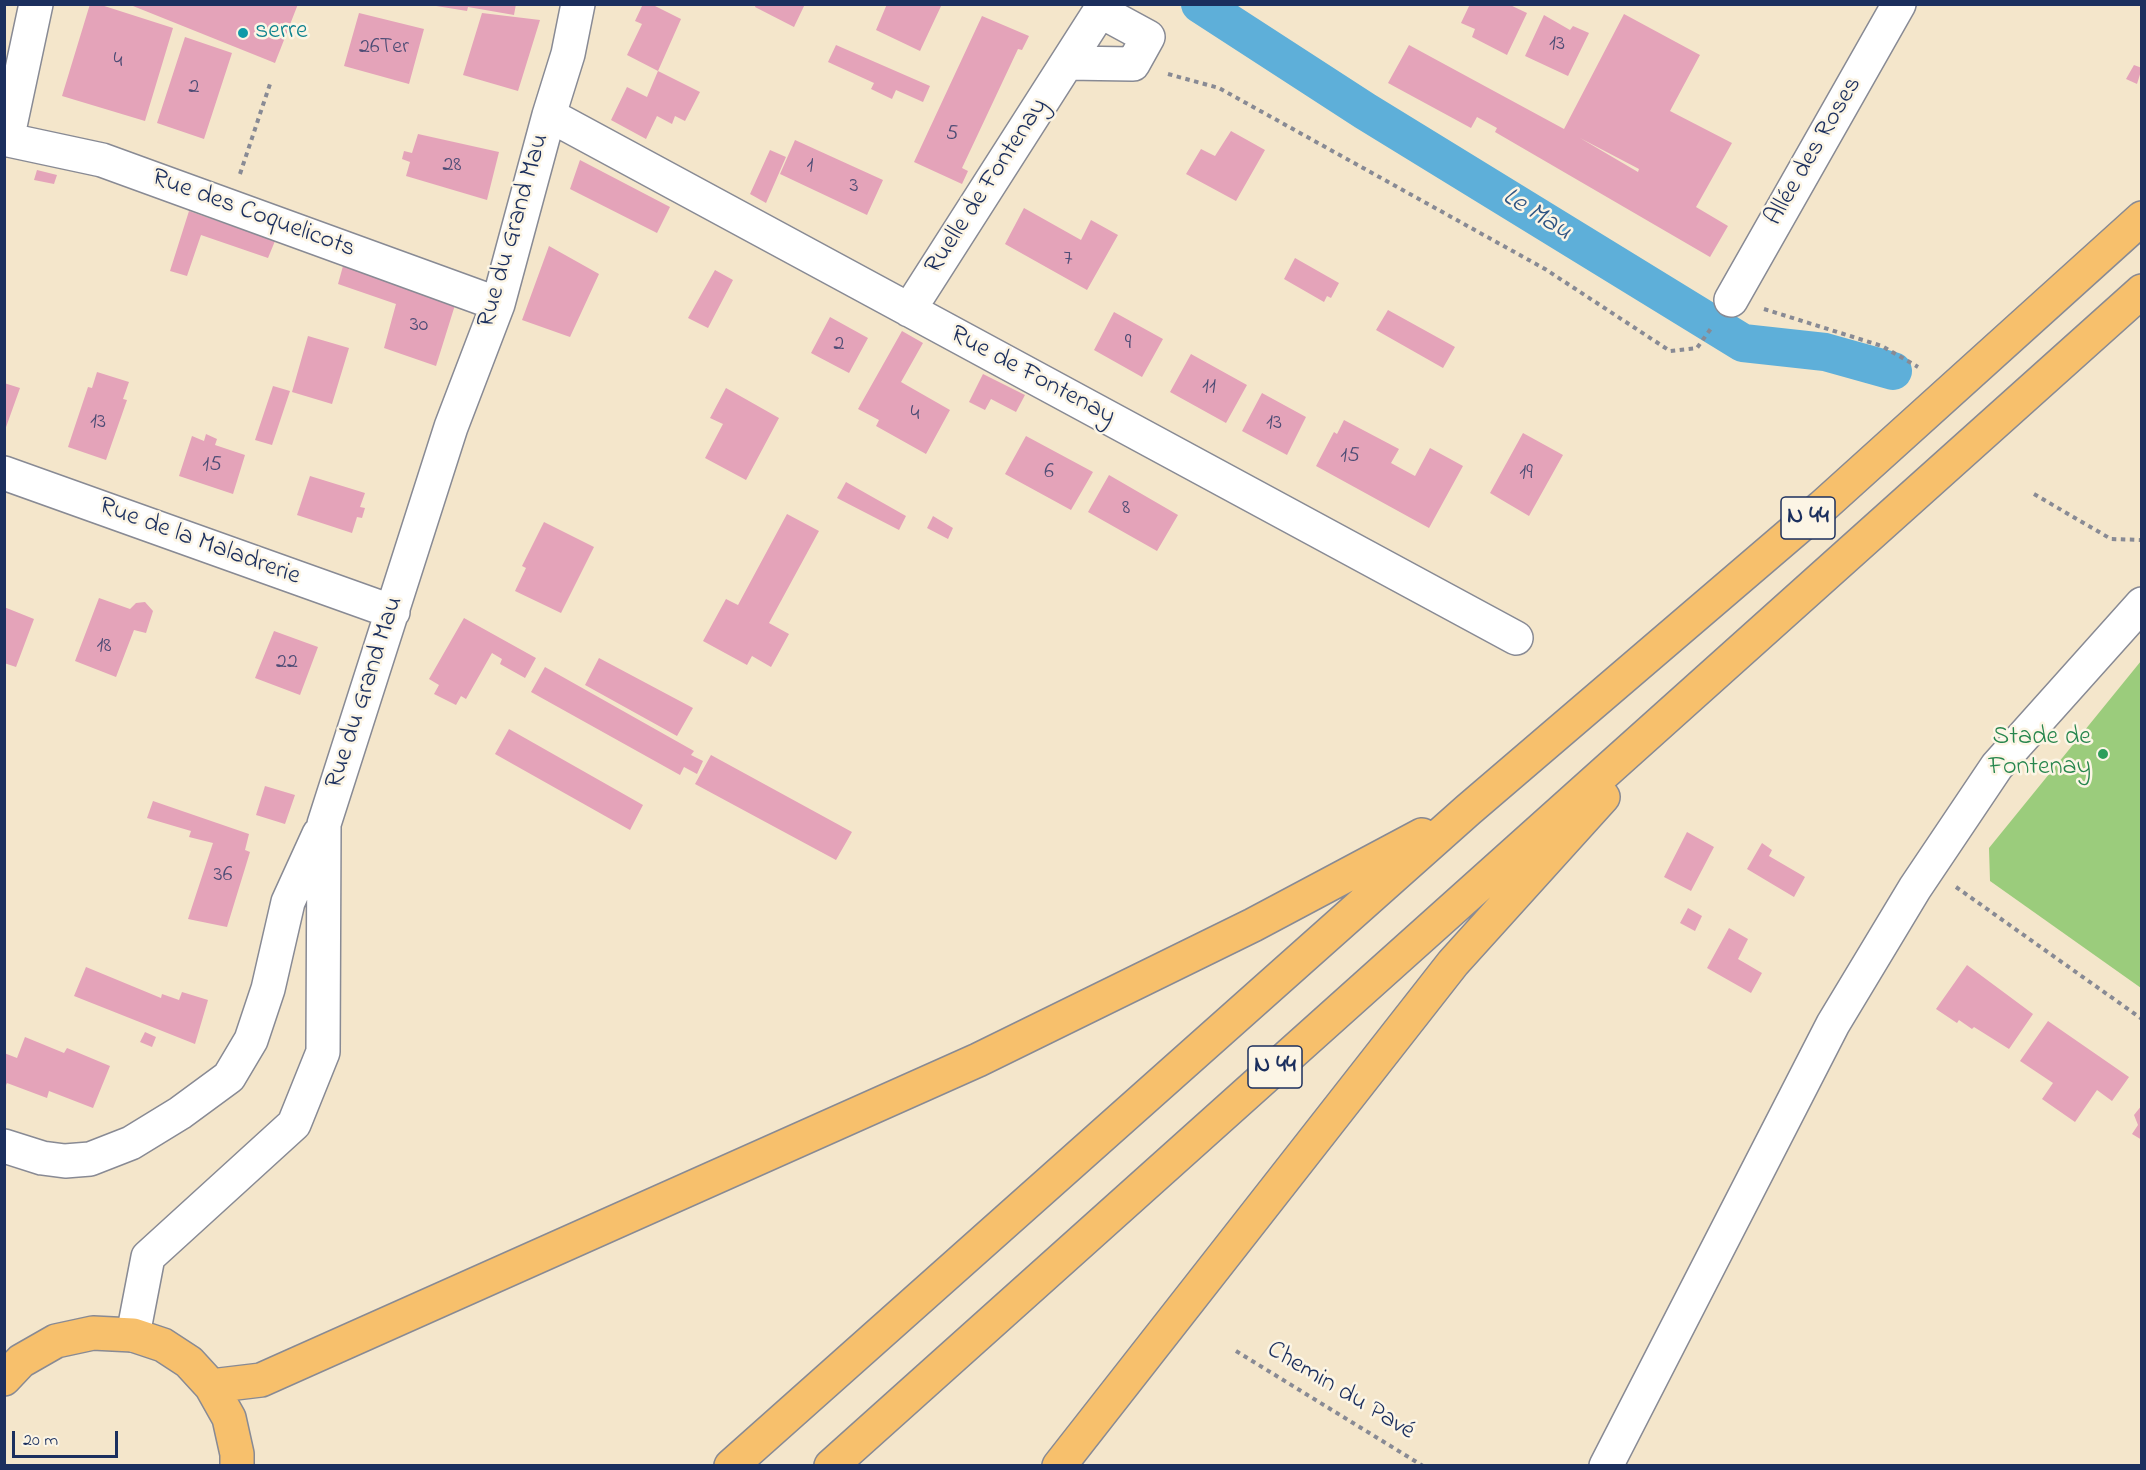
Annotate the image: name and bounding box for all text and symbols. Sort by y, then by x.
place label: serre [255,17,308,49]
marker: serre [236,26,250,40]
house number: 13 [1549,32,1565,58]
house number: 26Ter [359,35,409,61]
house number: 4 [113,49,123,75]
street label: Allée des Roses [1760,72,1870,232]
house number: 2 [189,75,199,101]
street label: Ruelle de Fontenay [920,93,1056,281]
house number: 5 [946,122,958,148]
street label: Rue du Grand Mau [472,130,558,332]
house number: 28 [442,153,462,179]
house number: 1 [807,154,813,180]
street label: Rue des Coquelicots [147,164,359,266]
house number: 3 [849,174,859,200]
water label: Le Mau [1496,182,1576,250]
house number: 7 [1063,247,1073,273]
house number: 30 [410,313,428,339]
street label: Rue de Fontenay [944,320,1120,434]
house number: 9 [1125,331,1131,357]
house number: 2 [834,332,844,358]
house number: 11 [1202,375,1216,401]
house number: 4 [910,402,920,428]
house number: 13 [90,410,106,436]
house number: 13 [1266,411,1282,437]
house number: 15 [1340,444,1360,470]
house number: 15 [202,453,222,479]
house number: 6 [1044,460,1054,486]
house number: 19 [1519,461,1533,487]
street label: Rue de la Maladrerie [94,492,304,594]
house number: 8 [1122,496,1130,522]
road number: N 44 [1781,497,1835,539]
street label: Rue du Grand Mau [320,593,412,793]
house number: 18 [96,634,112,660]
house number: 22 [276,650,298,676]
place label: Stade de Fontenay [1988,723,2091,784]
marker: Stade de Fontenay [2096,747,2110,761]
house number: 36 [214,863,232,889]
road number: N 44 [1248,1046,1302,1088]
street label: Chemin du Pavé [1260,1335,1420,1449]
scale bar [15,1419,122,1457]
text: 20 m [23,1428,58,1454]

